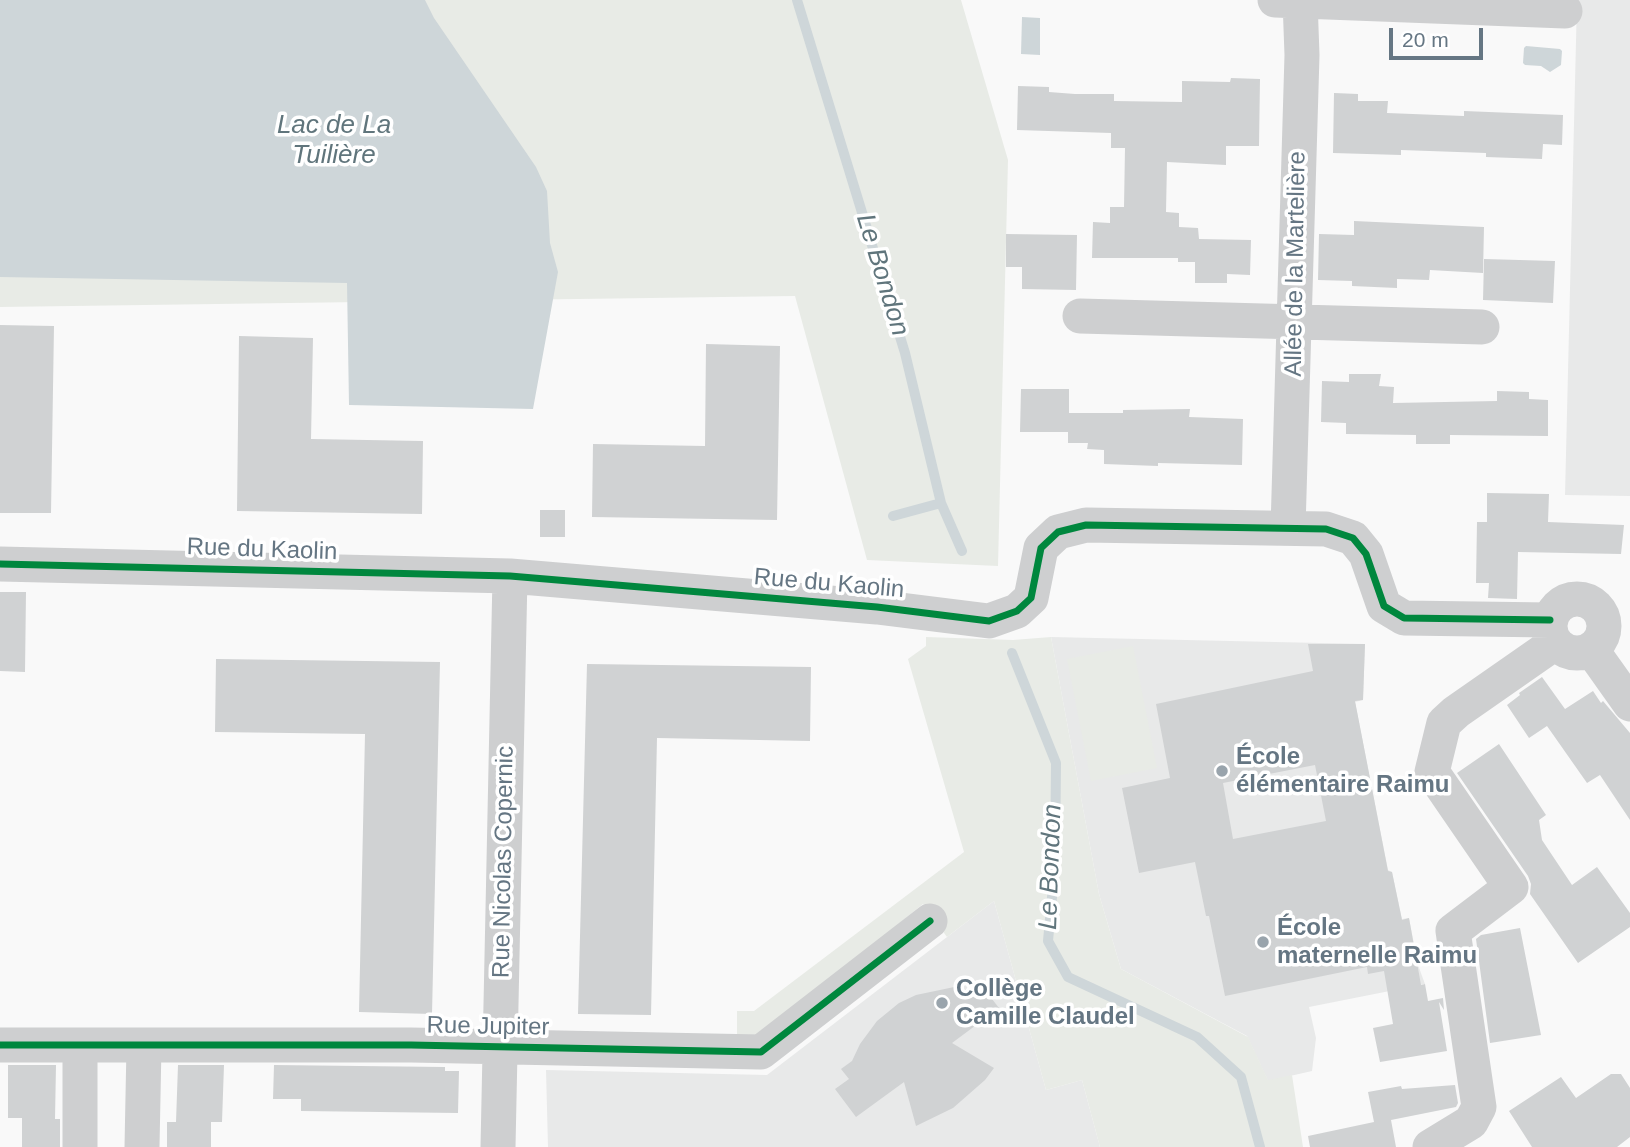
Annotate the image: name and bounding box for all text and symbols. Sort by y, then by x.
scale bar [1392,14,1486,58]
text: 20 m [1402,28,1449,51]
water label: Lac de La Tuilière [277,110,391,172]
street label: Allée de la Martelière [1280,151,1312,377]
water label: Le Bondon [849,210,915,340]
street label: Rue du Kaolin [186,533,338,567]
street label: Rue du Kaolin [753,563,905,605]
place label: École élémentaire Raimu [1236,743,1449,799]
street label: Rue Nicolas Copernic [488,746,520,978]
marker: École élémentaire Raimu [1214,763,1230,779]
water label: Le Bondon [1033,804,1069,930]
place label: École maternelle Raimu [1277,914,1477,970]
marker: École maternelle Raimu [1255,934,1271,950]
place label: Collège Camille Claudel [956,975,1135,1031]
marker: Collège Camille Claudel [934,995,950,1011]
street label: Rue Jupiter [426,1012,550,1042]

